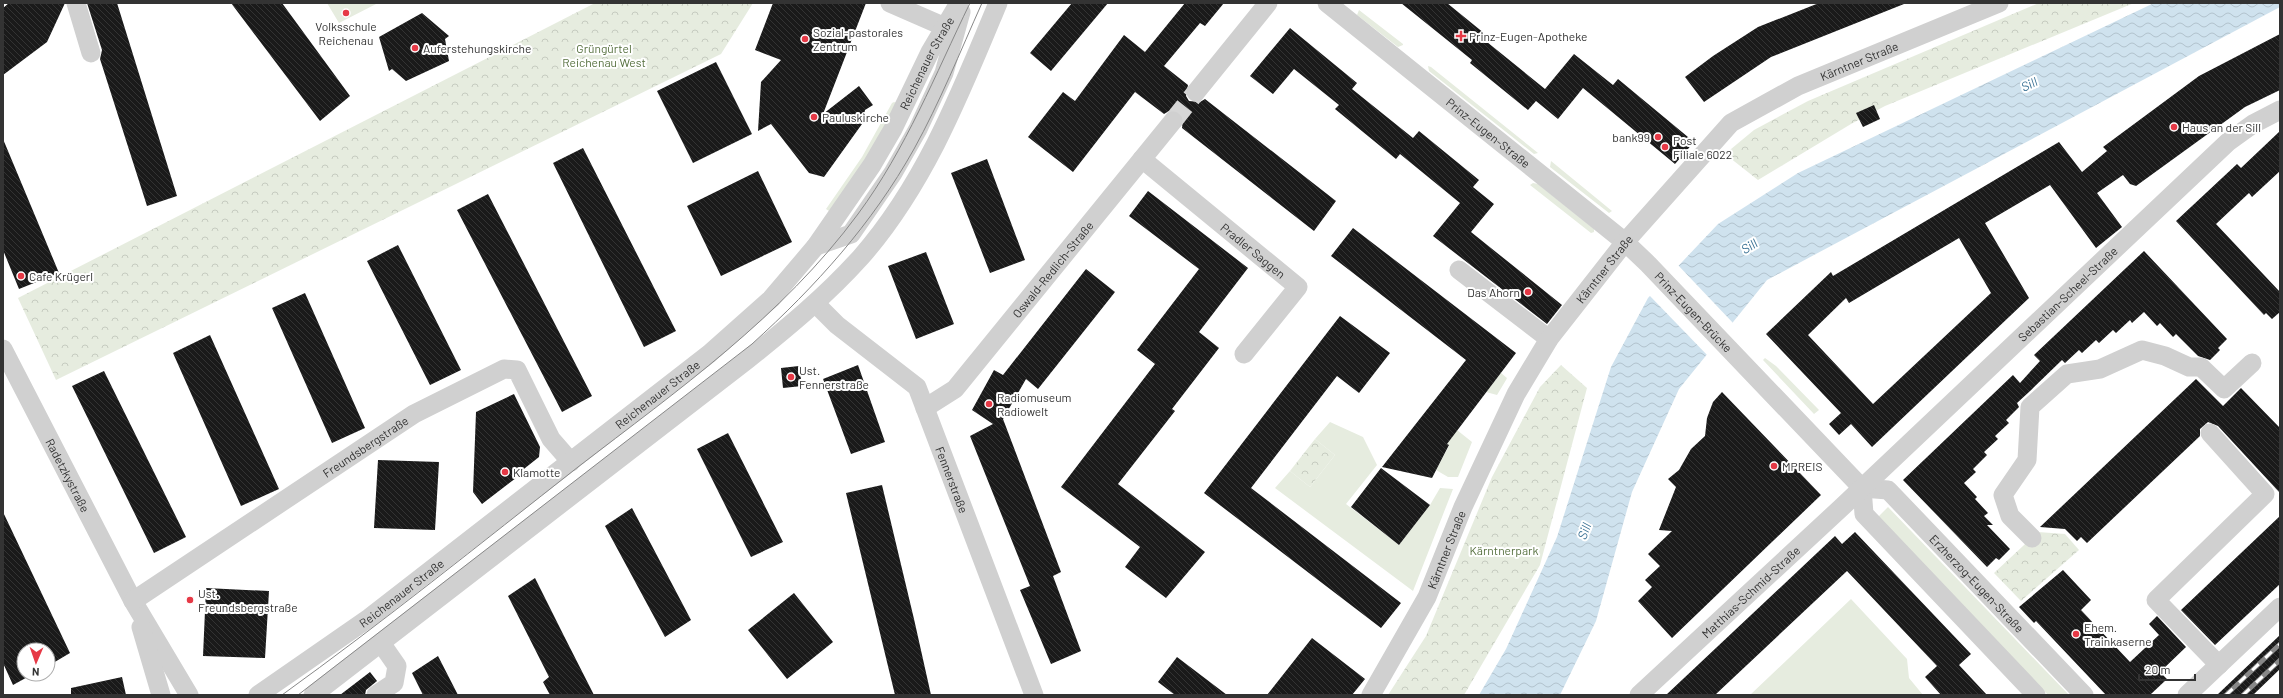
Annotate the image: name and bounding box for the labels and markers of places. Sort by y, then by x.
marker: Volksschule Reichenau [341,8,351,18]
place label: Volksschule Reichenau [315,19,377,47]
place label: Sozial-pastorales Zentrum [813,25,903,53]
place label: Prinz-Eugen-Apotheke [1469,29,1587,43]
marker: Prinz-Eugen-Apotheke [1456,31,1466,41]
marker: Sozial-pastorales Zentrum [800,34,810,44]
place label: Auferstehungskirche [423,41,531,55]
marker: Auferstehungskirche [410,43,420,53]
place label: Pauluskirche [822,110,889,124]
marker: Pauluskirche [809,112,819,122]
place label: Haus an der Sill [2182,120,2261,134]
marker: Haus an der Sill [2169,122,2179,132]
place label: bank99 [1612,130,1650,144]
marker: bank99 [1653,132,1663,142]
place label: Post Filiale 6022 [1673,133,1732,161]
marker: Post Filiale 6022 [1660,142,1670,152]
place label: Cafe Krügerl [29,269,93,283]
marker: Cafe Krügerl [16,271,26,281]
place label: Das Ahorn [1467,285,1520,299]
marker: Das Ahorn [1523,287,1533,297]
place label: Ust. Fennerstraße [799,363,869,391]
marker: Ust. Fennerstraße [786,372,796,382]
place label: Radiomuseum Radiowelt [997,390,1072,418]
marker: Radiomuseum Radiowelt [984,399,994,409]
place label: MPREIS [1782,459,1822,473]
marker: MPREIS [1769,461,1779,471]
place label: Klamotte [513,465,560,479]
marker: Klamotte [500,467,510,477]
place label: Ust. Freundsbergstraße [198,586,298,614]
marker: Ust. Freundsbergstraße [185,595,195,605]
place label: Ehem. Trainkaserne [2084,620,2152,648]
marker: Ehem. Trainkaserne [2071,629,2081,639]

